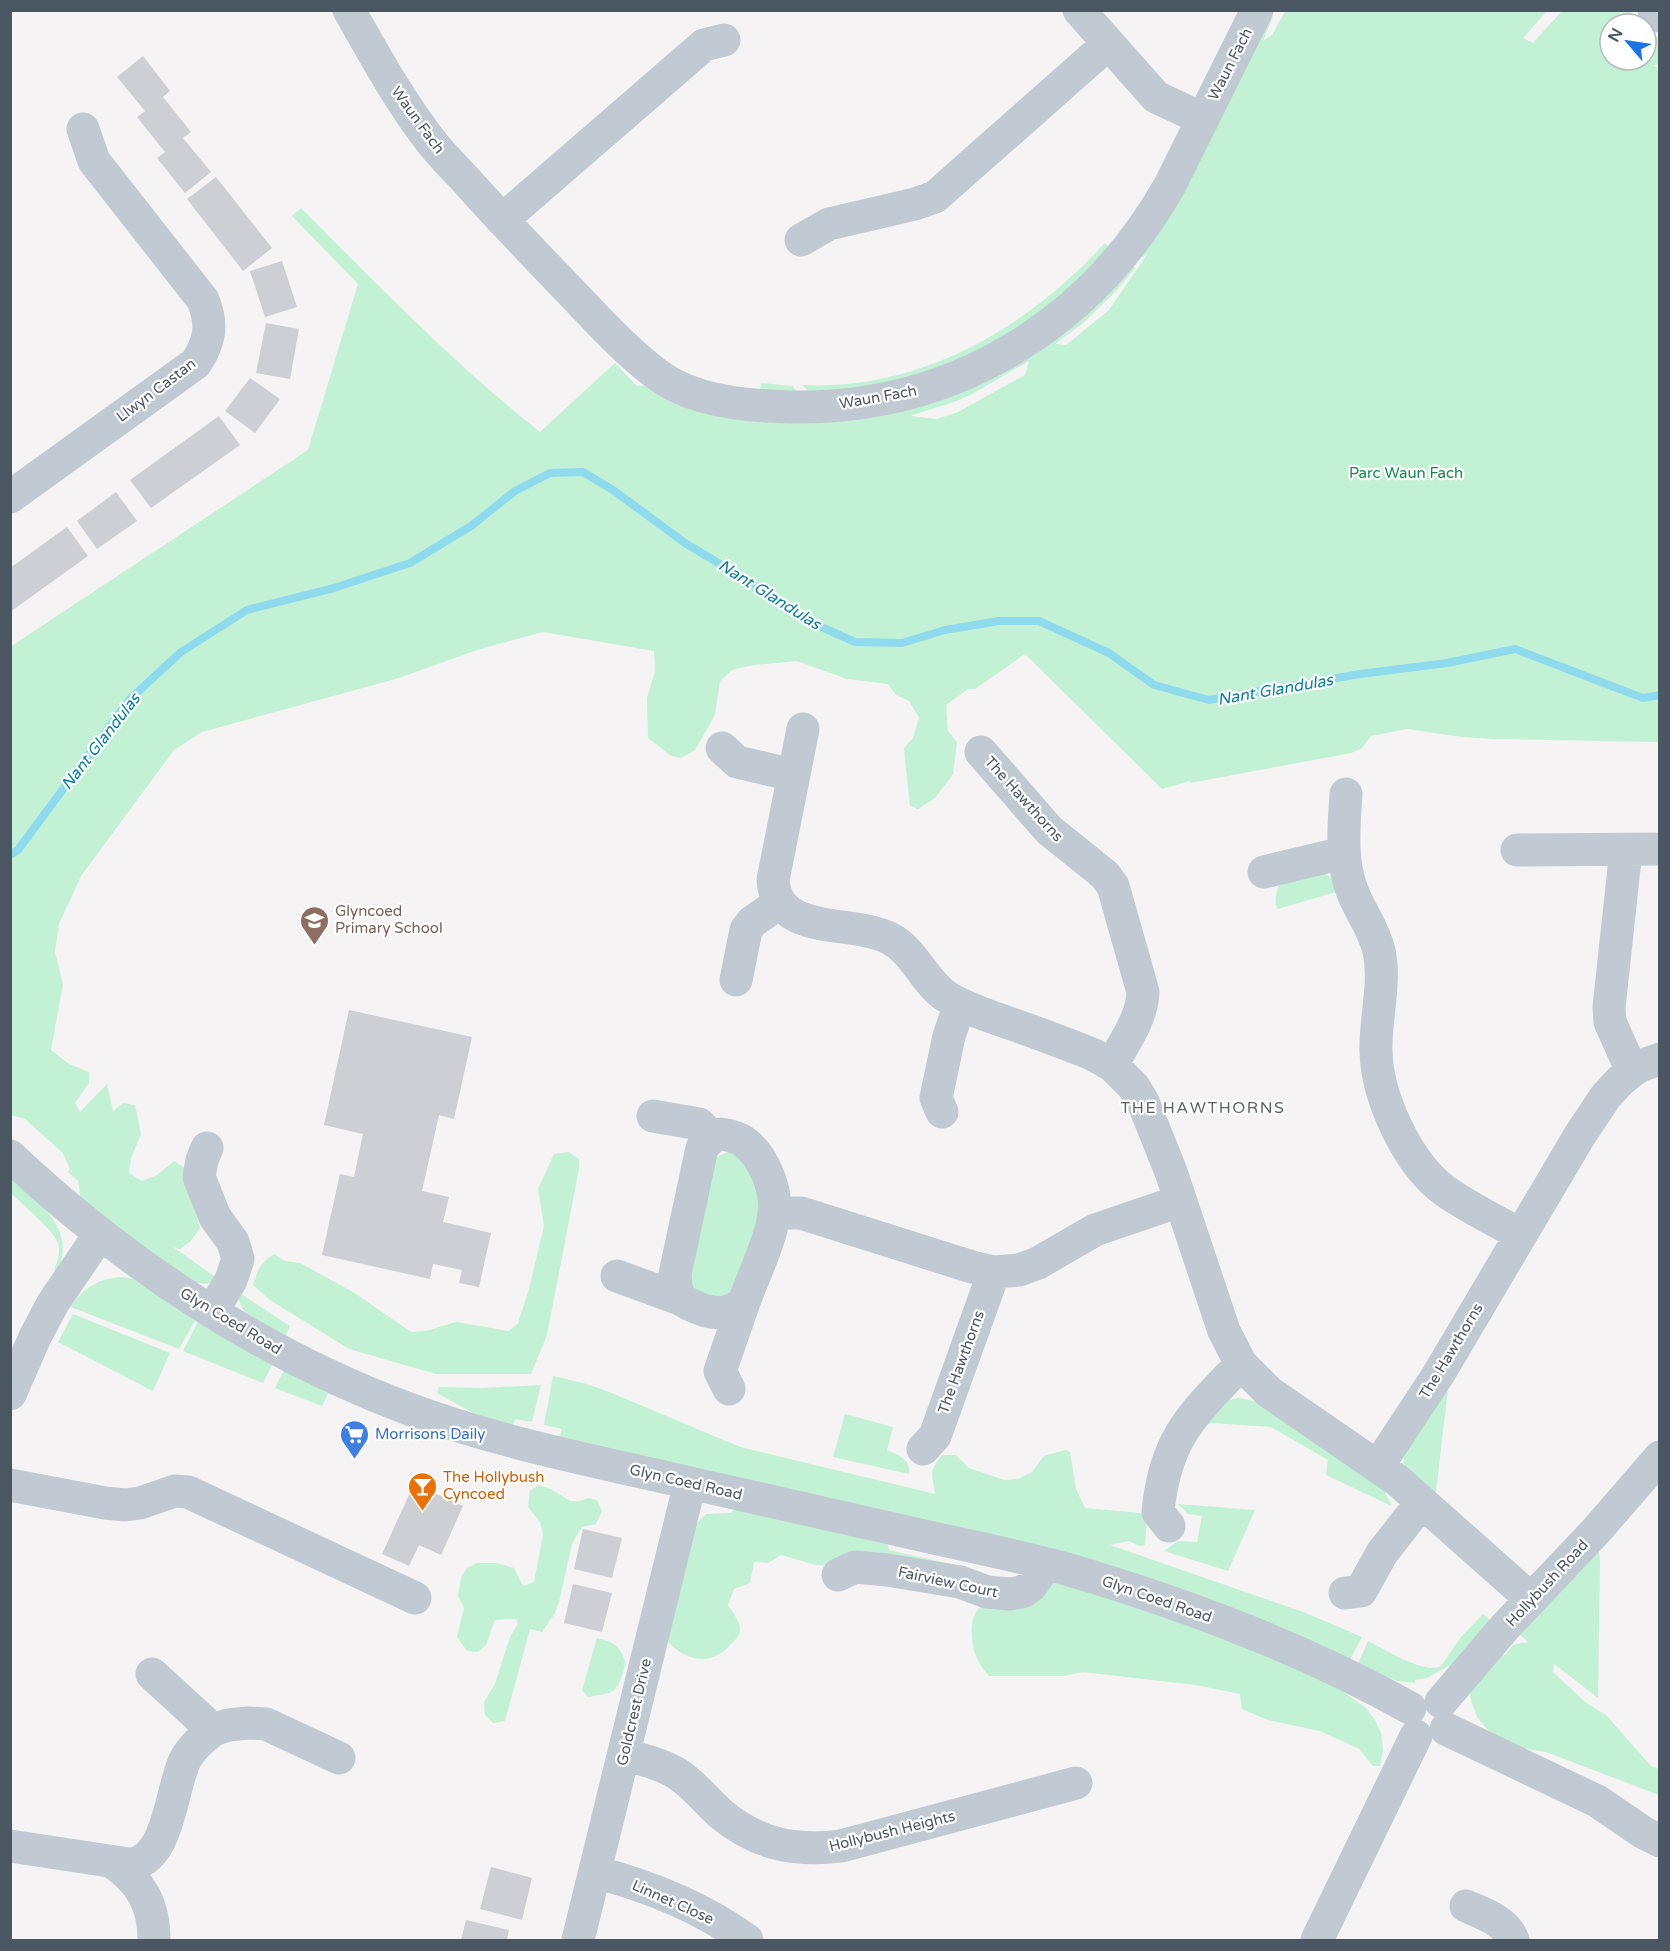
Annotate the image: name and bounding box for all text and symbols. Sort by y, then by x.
north arrow [1598,12,1658,72]
street label: Waun Fach [1204,25,1256,103]
text: N [1604,25,1628,46]
street label: Waun Fach [388,83,448,157]
street label: Llwyn Castan [113,354,199,426]
street label: Waun Fach [838,381,918,413]
park label: Parc Waun Fach [1349,464,1463,482]
water label: Nant Glandulas [715,555,825,635]
water label: Nant Glandulas [1216,670,1336,710]
water label: Nant Glandulas [57,688,145,794]
street label: The Hawthorns [981,753,1067,845]
place label: Glyncoed Primary School [335,902,443,937]
school or university icon: Glyncoed Primary School [298,904,330,946]
district label: THE HAWTHORNS [1121,1098,1285,1118]
street label: Glyn Coed Road [177,1284,285,1358]
street label: The Hawthorns [1415,1300,1487,1402]
street label: The Hawthorns [934,1308,988,1416]
supermarket icon: Morrisons Daily [338,1418,370,1460]
place label: Morrisons Daily [375,1425,485,1443]
street label: Glyn Coed Road [628,1460,744,1504]
place label: The Hollybush Cyncoed [443,1468,544,1503]
bar icon: The Hollybush Cyncoed [406,1470,438,1512]
street label: Hollybush Road [1502,1536,1592,1630]
street label: Fairview Court [896,1563,1000,1601]
street label: Glyn Coed Road [1100,1572,1214,1626]
street label: Goldcrest Drive [613,1657,655,1767]
street label: Hollybush Heights [827,1807,957,1855]
street label: Linnet Close [629,1876,717,1928]

